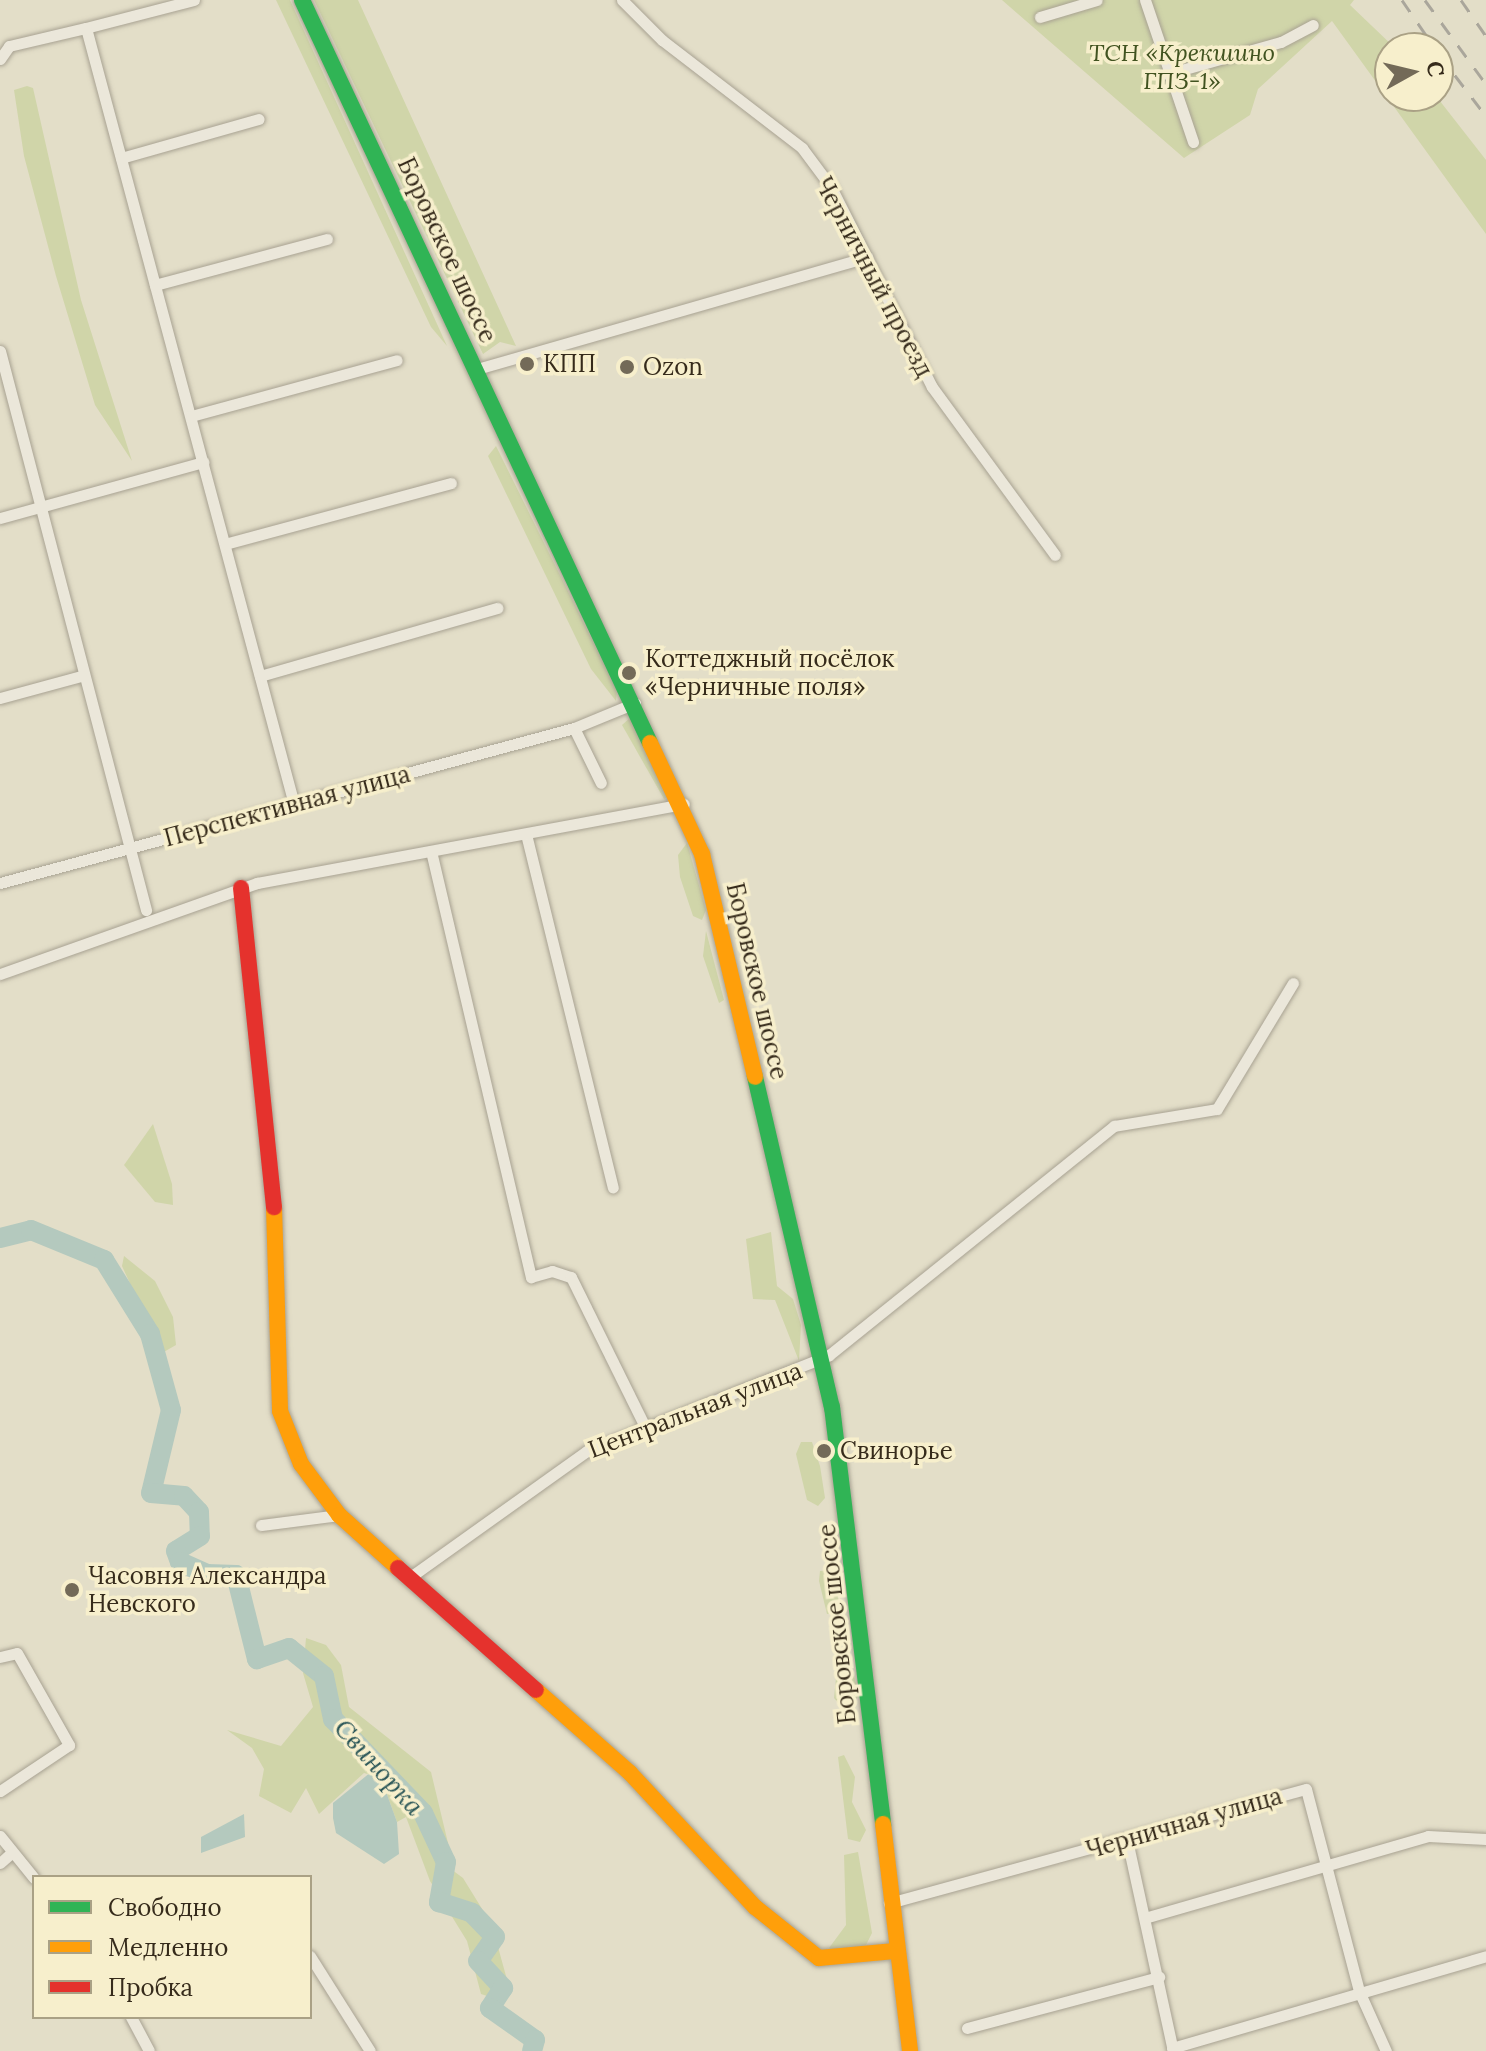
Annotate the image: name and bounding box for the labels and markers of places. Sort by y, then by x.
place label: КПП [543,350,596,378]
place label: Ozon [643,353,703,381]
marker: КПП [518,355,536,373]
marker: Ozon [618,358,636,376]
place label: Коттеджный посёлок «Черничные поля» [645,645,894,701]
marker: Коттеджный посёлок «Черничные поля» [620,664,638,682]
place label: Свинорье [840,1437,953,1465]
marker: Свинорье [815,1442,833,1460]
place label: Часовня Александра Невского [88,1562,326,1618]
marker: Часовня Александра Невского [63,1581,81,1599]

